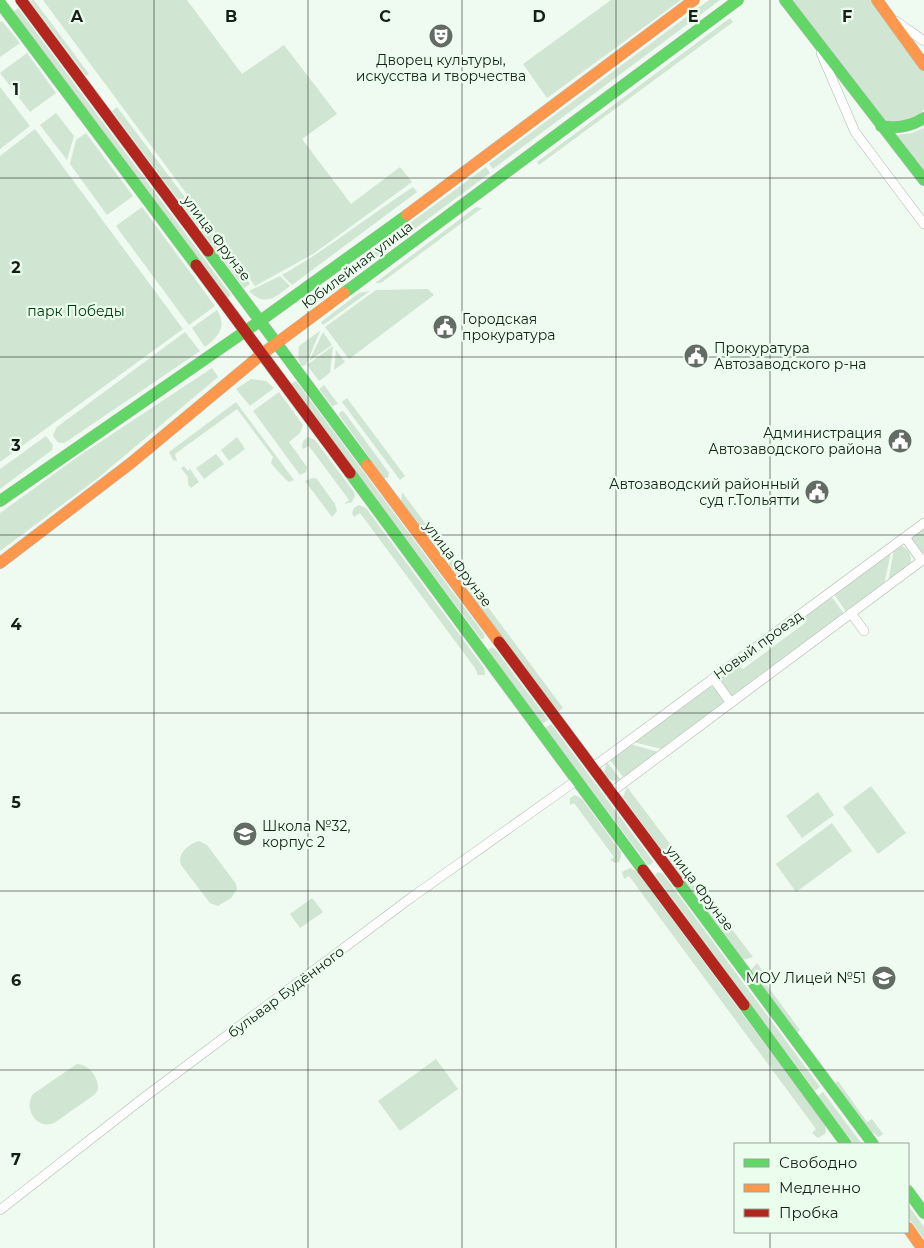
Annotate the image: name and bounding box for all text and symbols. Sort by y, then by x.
text: A [70,7,84,26]
text: B [225,7,237,26]
text: C [379,7,391,26]
text: D [532,7,546,26]
text: E [688,7,698,26]
text: F [842,7,852,26]
theatre icon: Дворец культуры, искусства и творчества [428,23,454,49]
place label: Дворец культуры, искусства и творчества [356,51,526,85]
text: 1 [13,80,19,99]
street label: улица Фрунзе [178,191,255,285]
street label: Юбилейная улица [298,217,416,313]
text: 2 [11,258,21,277]
park label: парк Победы [27,302,125,320]
place label: Городская прокуратура [462,310,555,344]
public building icon: Городская прокуратура [432,314,458,340]
place label: Прокуратура Автозаводского р-на [714,339,867,373]
public building icon: Прокуратура Автозаводского р-на [683,343,709,369]
place label: Администрация Автозаводского района [708,424,882,458]
public building icon: Администрация Автозаводского района [887,428,913,454]
text: 3 [10,436,21,455]
place label: Автозаводский районный суд г.Тольятти [609,475,800,509]
public building icon: Автозаводский районный суд г.Тольятти [804,479,830,505]
street label: улица Фрунзе [419,517,496,611]
street label: Новый проезд [710,606,806,684]
text: 4 [10,615,22,634]
text: 5 [11,793,21,812]
place label: Школа №32, корпус 2 [262,817,350,851]
school or university icon: Школа №32, корпус 2 [232,821,258,847]
street label: улица Фрунзе [661,841,738,935]
street label: бульвар Будённого [224,942,348,1042]
school or university icon: МОУ Лицей №51 [871,965,897,991]
place label: МОУ Лицей №51 [746,969,866,987]
text: 6 [11,971,21,990]
legend [734,1143,909,1233]
text: 7 [11,1150,21,1169]
text: Свободно [779,1153,857,1172]
text: Медленно [779,1178,861,1197]
text: Пробка [779,1203,838,1222]

